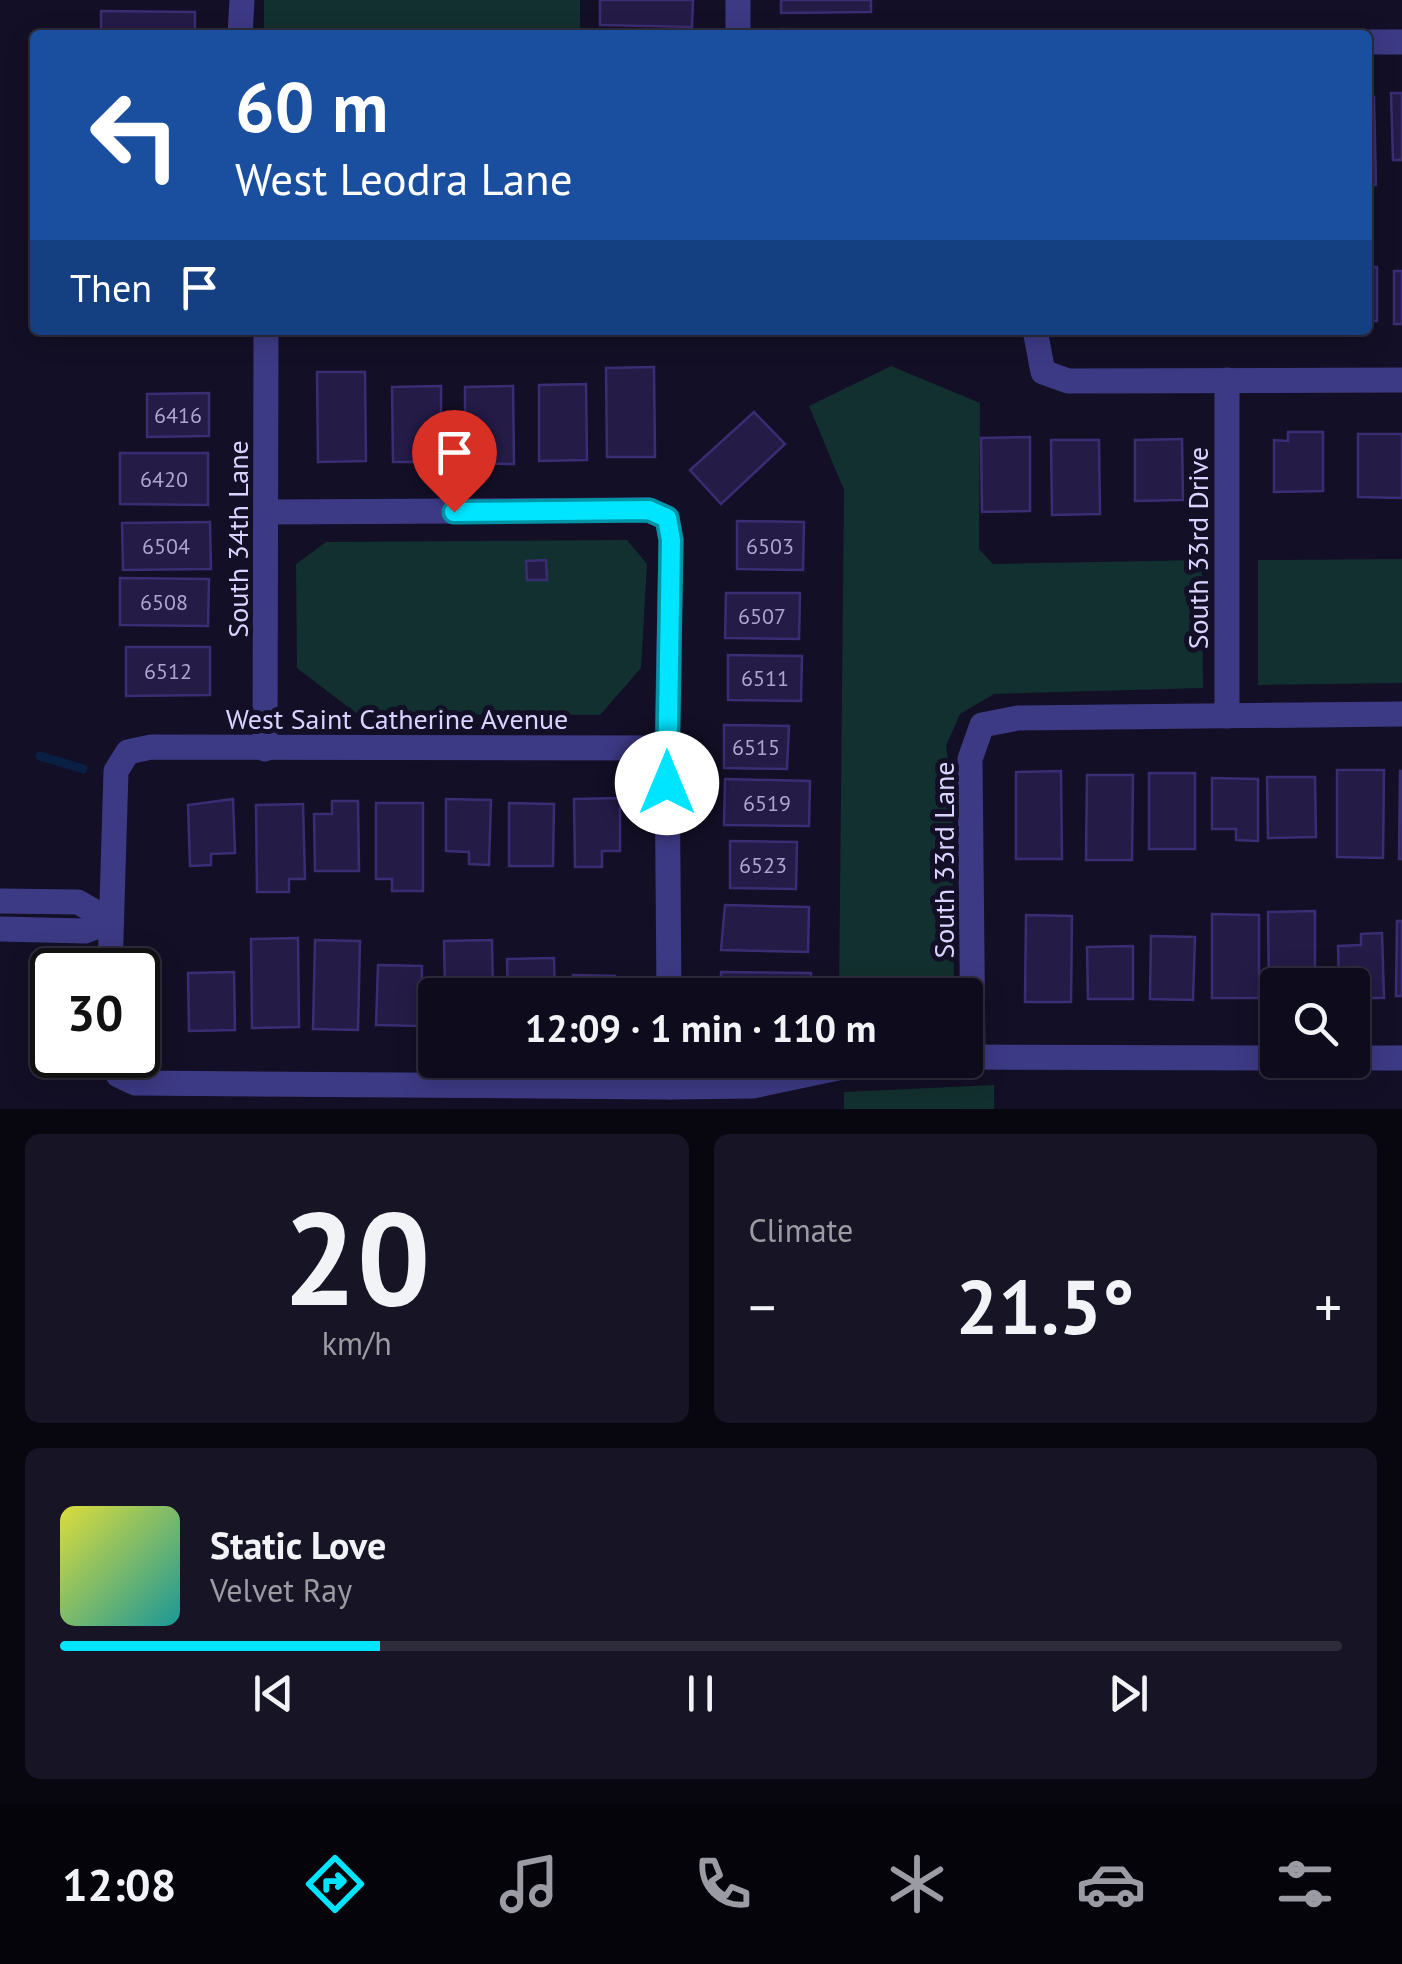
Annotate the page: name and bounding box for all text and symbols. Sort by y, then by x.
text: 60 m [235,61,388,151]
icon: left [70,70,200,200]
text: West Leodra Lane [235,149,573,207]
icon: arrive [172,260,227,315]
text: Then [70,263,152,312]
house number: 6416 [154,401,202,429]
pin [412,410,497,513]
icon: arrive [427,425,482,480]
street label: South 34th Lane [219,440,256,638]
street label: South 33rd Drive [1179,447,1216,649]
house number: 6420 [140,465,188,493]
house number: 6504 [142,532,190,560]
house number: 6503 [746,532,794,560]
house number: 6508 [140,588,188,616]
house number: 6507 [738,602,786,630]
house number: 6512 [144,657,192,685]
house number: 6511 [741,664,789,692]
street label: West Saint Catherine Avenue [226,700,568,737]
position arrow [615,731,719,835]
house number: 6515 [732,733,780,761]
street label: South 33rd Lane [925,761,962,959]
house number: 6519 [743,789,791,817]
house number: 6523 [739,851,787,879]
speed limit sign: 30 [30,948,160,1078]
map controls [1260,968,1370,1078]
button: search [1260,968,1370,1078]
text: 12:09 · 1 min · 110 m [525,1003,876,1052]
text: 20 [283,1173,430,1341]
text: Climate [749,1209,853,1251]
text: 21.5° [956,1258,1135,1355]
text: − [749,1271,776,1342]
text: + [1314,1271,1342,1342]
text: km/h [322,1322,392,1364]
text: Static Love [210,1520,386,1569]
text: Velvet Ray [210,1569,352,1611]
icon: previous [246,1666,301,1721]
icon: pause [673,1666,728,1721]
icon: next [1101,1666,1156,1721]
icon: directions [300,1849,370,1919]
icon: music [494,1849,564,1919]
icon: phone [688,1849,758,1919]
icon: climate [882,1849,952,1919]
icon: car [1076,1849,1146,1919]
icon: filters [1270,1849,1340,1919]
text: 12:08 [62,1855,176,1913]

